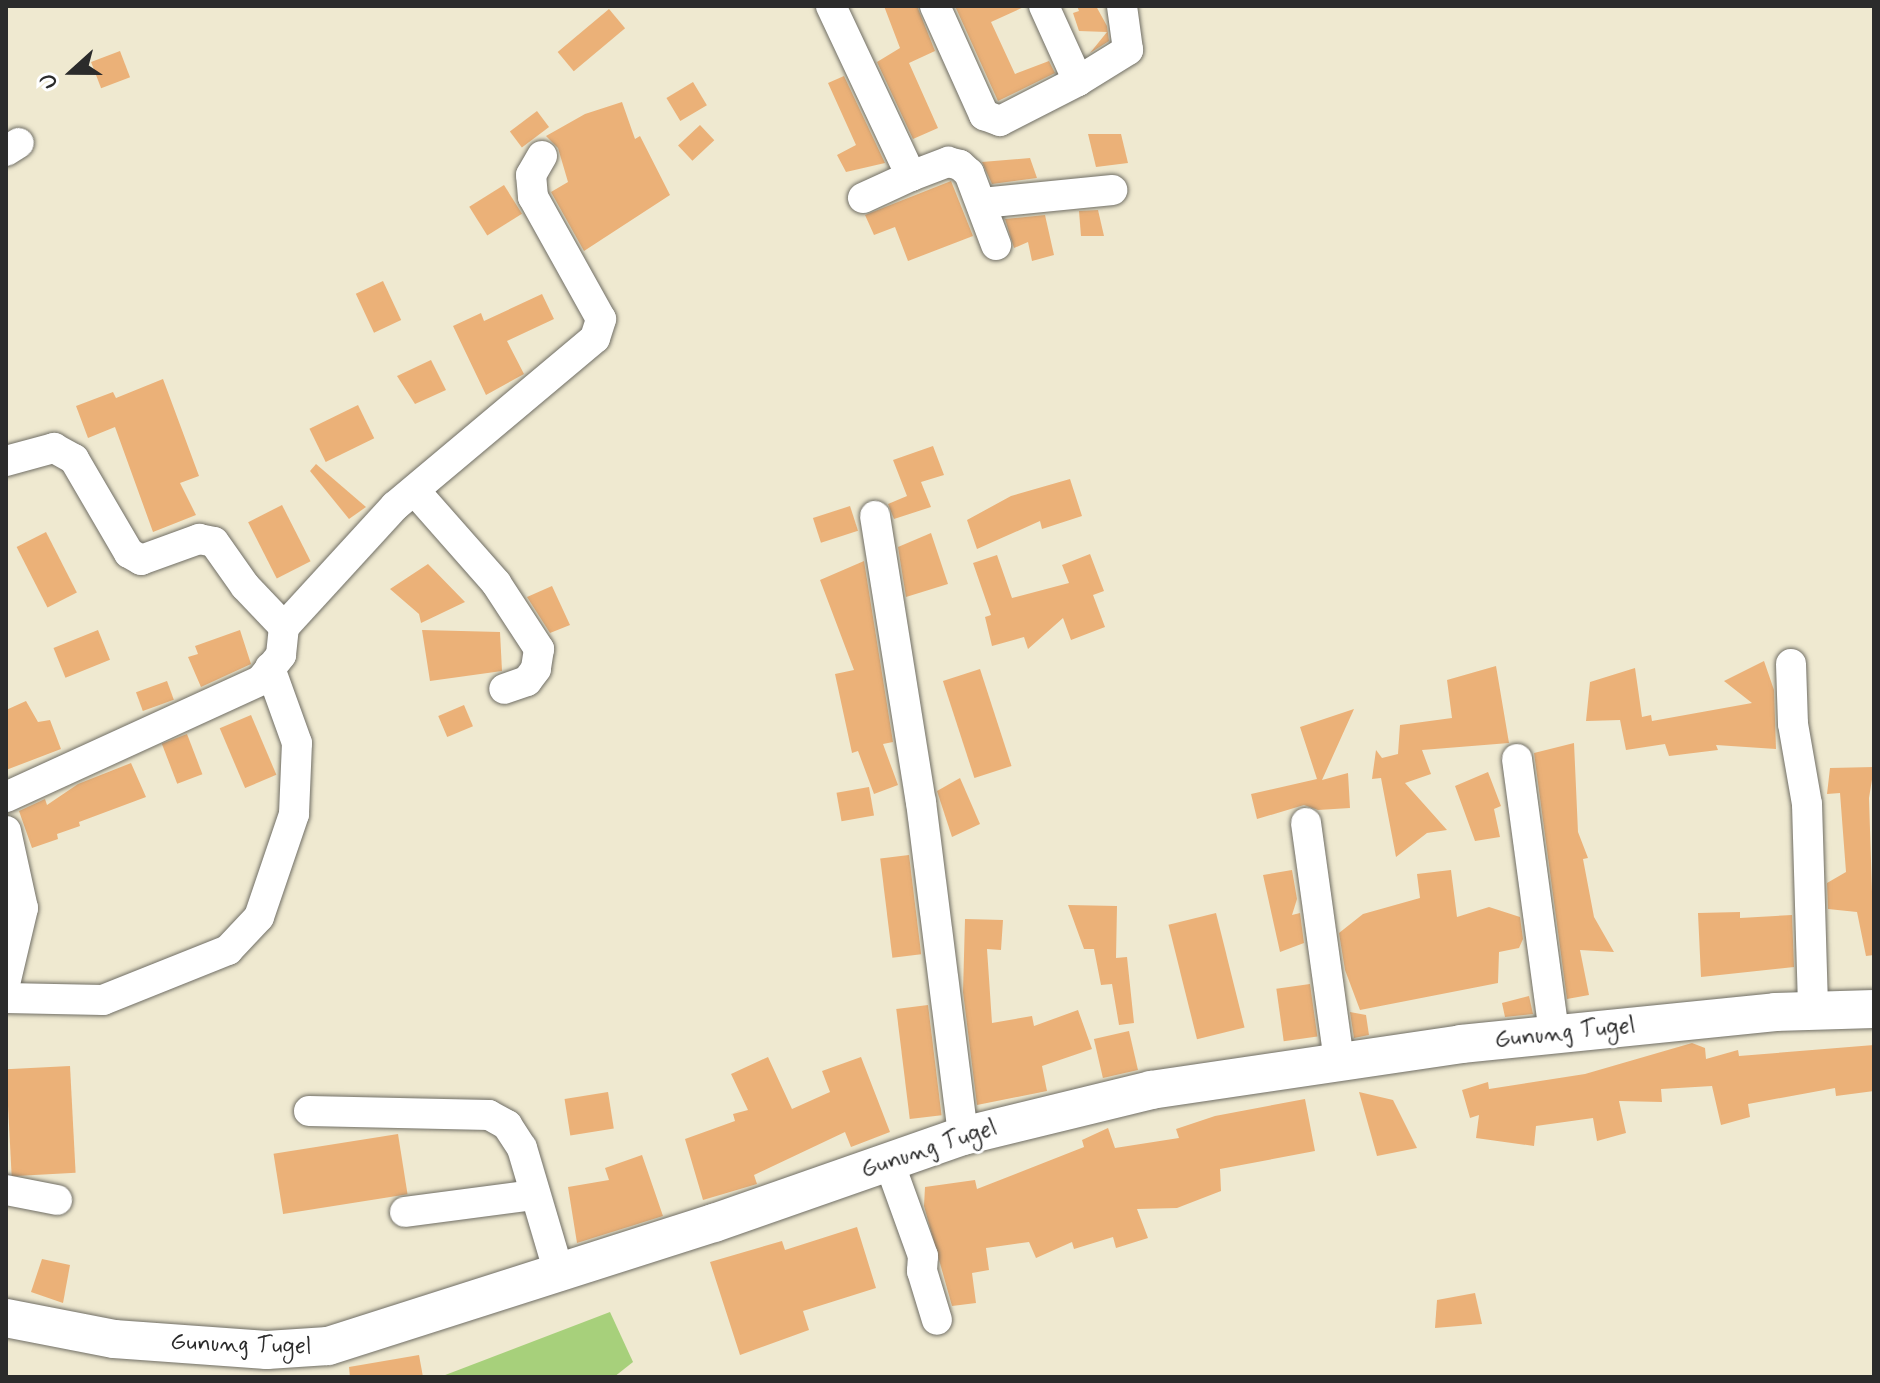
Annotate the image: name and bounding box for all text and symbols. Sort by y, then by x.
north arrow [32,32,112,112]
text: U [34,69,65,92]
street label: Gunung Tugel [1497,1012,1633,1054]
street label: Gunung Tugel [861,1115,997,1183]
street label: Gunung Tugel [174,1328,308,1362]

